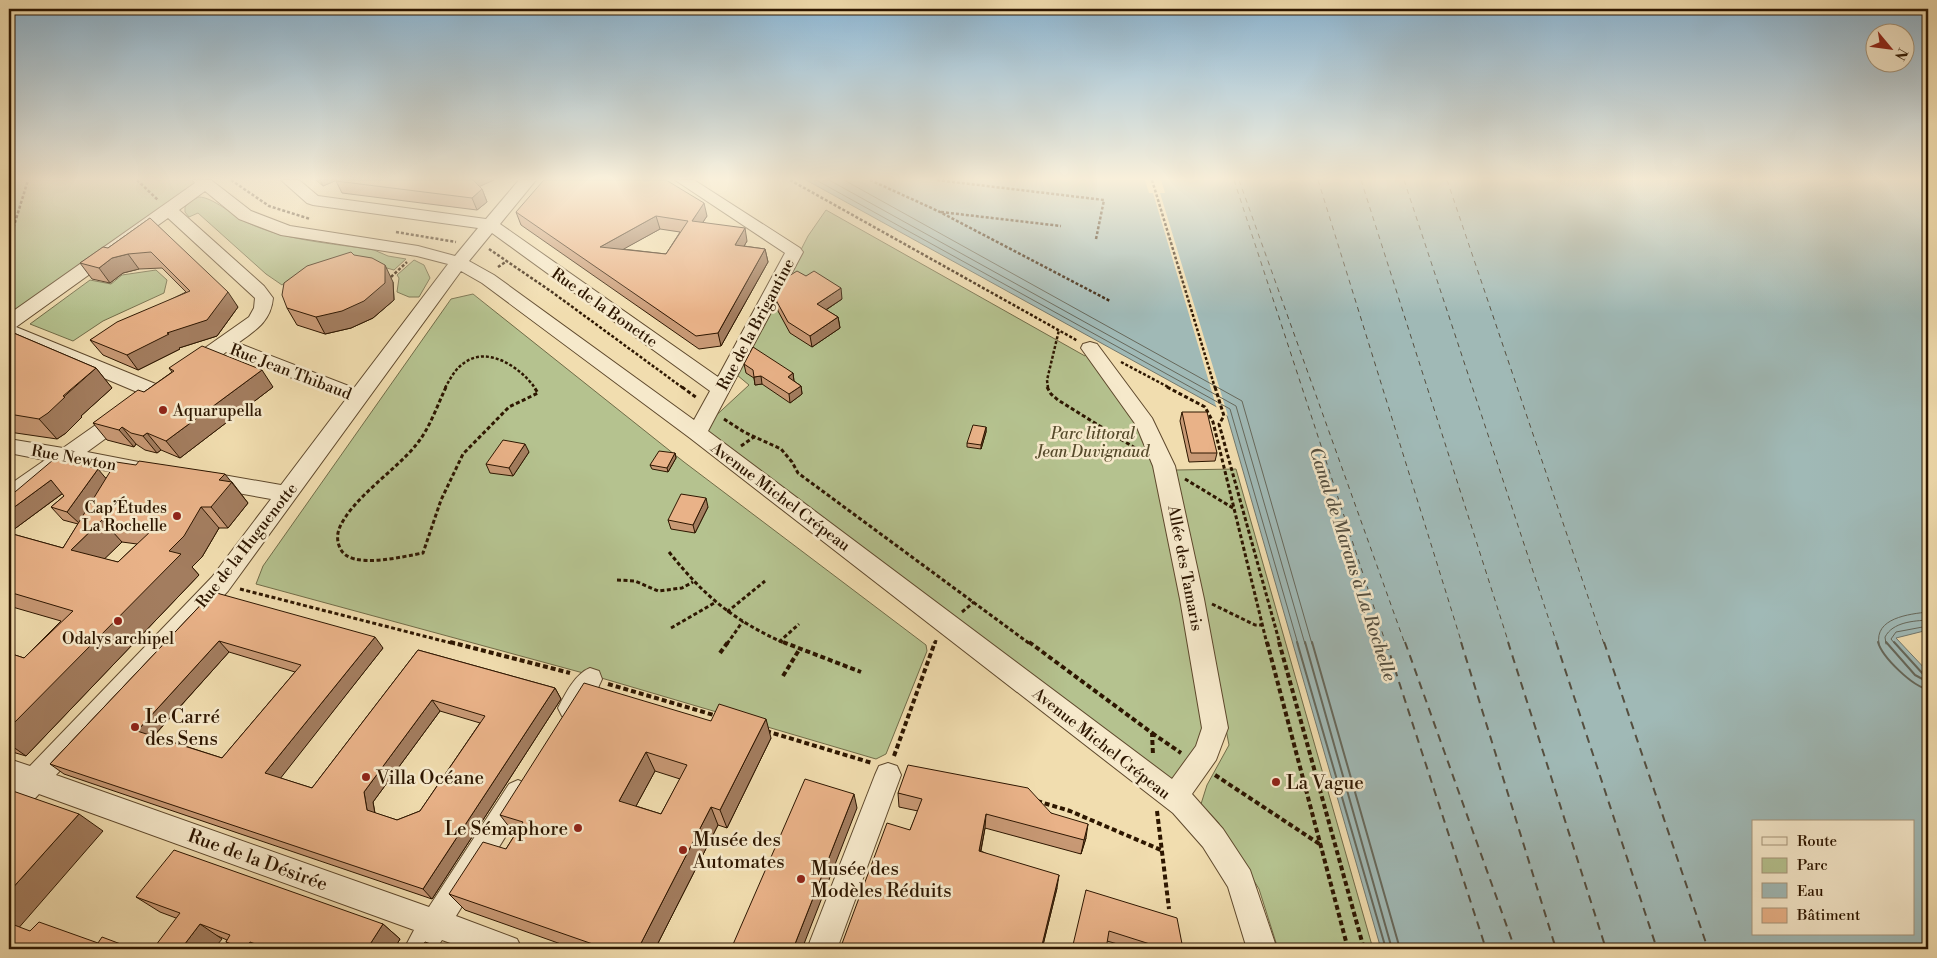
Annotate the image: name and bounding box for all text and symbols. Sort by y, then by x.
north arrow [1864,22,1914,72]
text: N [1890,45,1911,63]
street label: Rue de la Brigantine [713,255,799,394]
street label: Rue de la Bonette [547,264,661,352]
street label: Rue Jean Thibaud [227,340,354,404]
place label: Aquarupella [172,401,263,421]
marker: Aquarupella [157,404,169,416]
park label: Parc littoral Jean Duvignaud [1035,424,1150,462]
street label: Avenue Michel Crépeau [706,437,854,556]
street label: Rue Newton [30,441,119,475]
water label: Canal de Marans à La Rochelle [1304,444,1401,685]
street label: Rue de la Huguenotte [192,479,302,612]
place label: Cap’Études La Rochelle [82,496,167,536]
street label: Allée des Tamaris [1163,503,1207,633]
marker: Cap’Études La Rochelle [171,510,183,522]
marker: Odalys archipel [112,615,124,627]
place label: Odalys archipel [62,629,174,649]
street label: Avenue Michel Crépeau [1028,683,1174,804]
place label: Le Carré des Sens [145,705,220,751]
marker: Le Carré des Sens [129,721,141,733]
place label: Villa Océane [375,766,484,790]
marker: Villa Océane [360,771,372,783]
place label: La Vague [1286,771,1364,795]
marker: La Vague [1270,776,1282,788]
place label: Le Sémaphore [445,817,568,841]
legend [1752,820,1914,936]
marker: Le Sémaphore [572,822,584,834]
street label: Rue de la Désirée [184,824,331,896]
place label: Musée des Automates [692,828,785,874]
text: Route [1797,832,1837,851]
marker: Musée des Automates [677,844,689,856]
text: Parc [1797,856,1828,875]
place label: Musée des Modèles Réduits [811,857,952,903]
marker: Musée des Modèles Réduits [795,873,807,885]
text: Eau [1797,882,1824,901]
text: Bâtiment [1796,906,1861,925]

